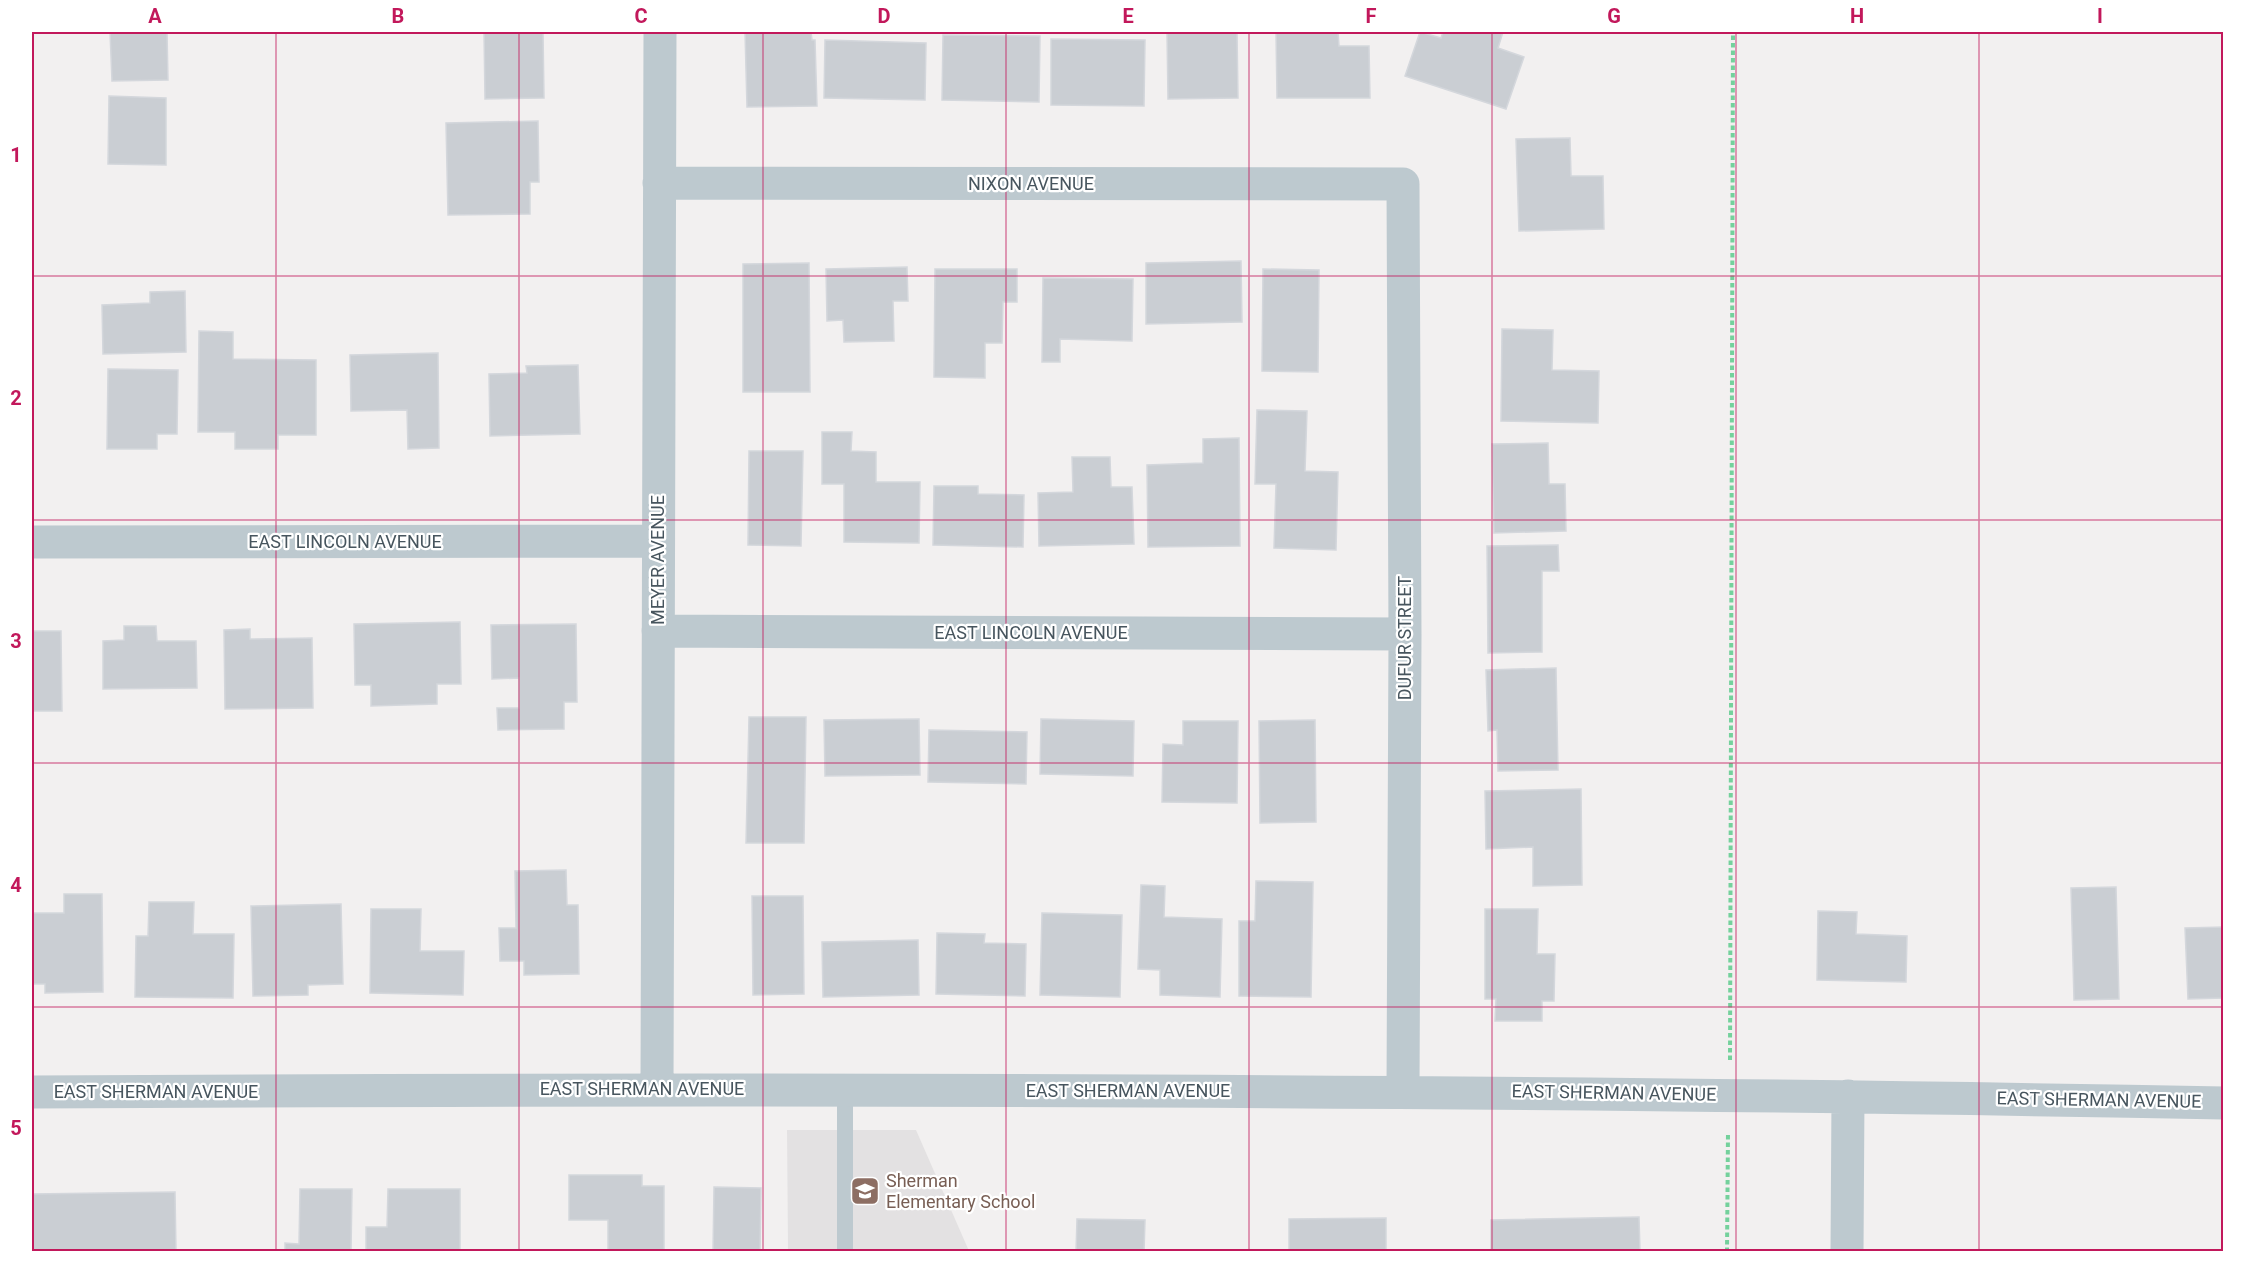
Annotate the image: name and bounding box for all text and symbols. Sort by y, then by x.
text: A [148,4,162,28]
text: B [392,4,404,28]
text: C [634,4,648,28]
text: D [878,4,891,28]
text: E [1122,4,1134,28]
text: F [1366,4,1377,28]
text: G [1607,4,1621,28]
text: H [1850,4,1864,28]
text: I [2097,4,2103,28]
text: 1 [10,143,22,167]
street label: NIXON AVENUE [968,173,1094,194]
text: 2 [10,386,22,410]
street label: MEYER AVENUE [647,495,668,625]
street label: EAST LINCOLN AVENUE [248,531,442,552]
street label: DUFUR STREET [1394,575,1415,700]
street label: EAST LINCOLN AVENUE [934,622,1128,643]
text: 3 [10,629,22,653]
text: 4 [10,873,22,897]
street label: EAST SHERMAN AVENUE [540,1078,744,1099]
street label: EAST SHERMAN AVENUE [1026,1080,1230,1101]
street label: EAST SHERMAN AVENUE [1511,1080,1717,1105]
street label: EAST SHERMAN AVENUE [54,1081,258,1102]
street label: EAST SHERMAN AVENUE [1996,1087,2202,1112]
text: 5 [10,1116,22,1140]
place label: Sherman Elementary School [886,1170,1035,1212]
school or university icon: Sherman Elementary School [849,1175,881,1207]

